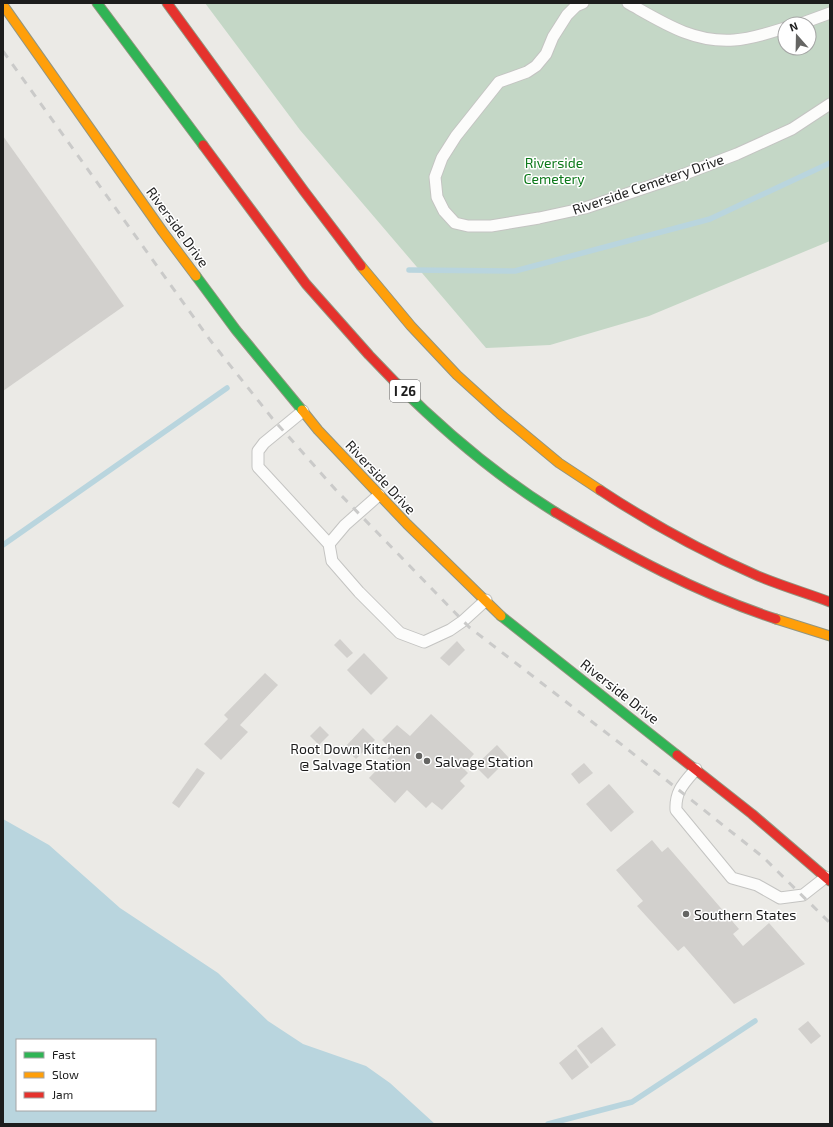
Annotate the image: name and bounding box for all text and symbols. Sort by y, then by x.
north arrow [777,16,817,56]
text: N [787,19,799,34]
street label: Riverside Cemetery Drive [570,150,726,218]
park label: Riverside Cemetery [523,154,585,187]
street label: Riverside Drive [143,184,213,270]
road number: I 26 [390,380,420,402]
street label: Riverside Drive [342,436,420,518]
street label: Riverside Drive [577,655,663,727]
place label: Root Down Kitchen @ Salvage Station [290,740,411,773]
marker: Root Down Kitchen @ Salvage Station [414,751,424,761]
place label: Salvage Station [435,753,534,770]
marker: Salvage Station [422,756,432,766]
place label: Southern States [694,906,796,923]
marker: Southern States [681,909,691,919]
legend [16,1039,156,1111]
text: Fast [52,1047,76,1061]
text: Slow [52,1067,79,1081]
text: Jam [52,1087,73,1101]

